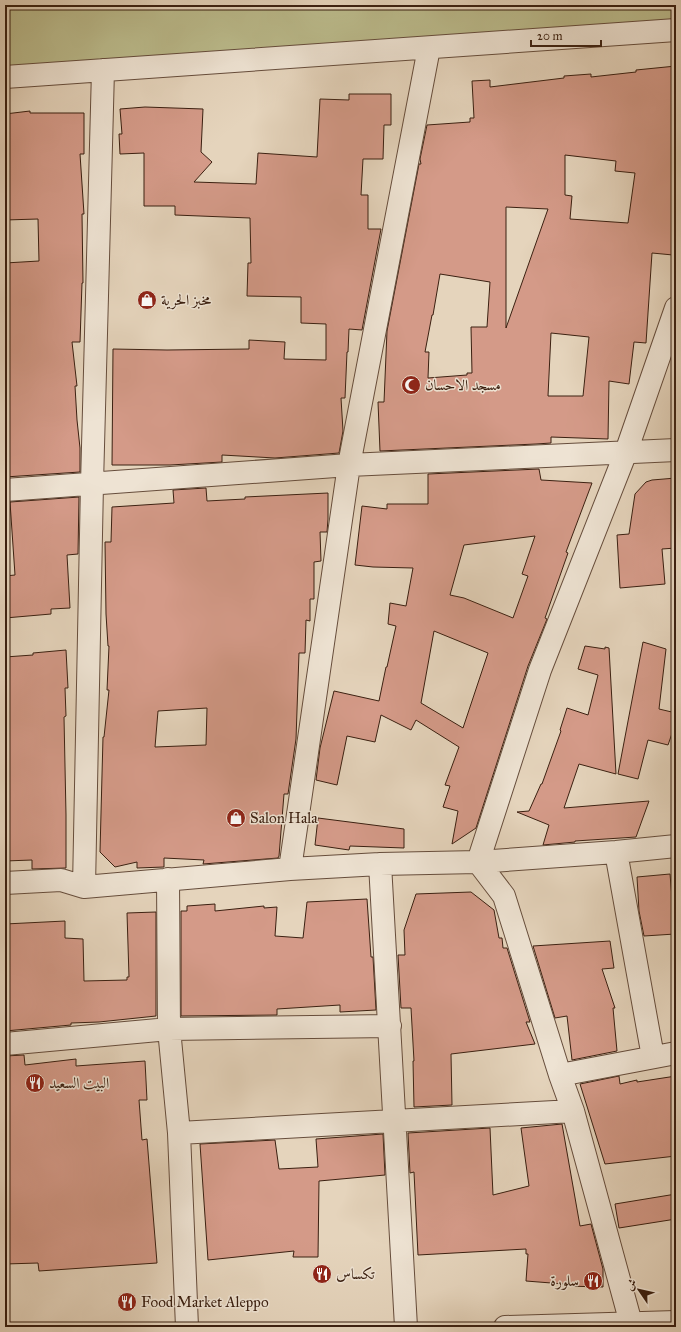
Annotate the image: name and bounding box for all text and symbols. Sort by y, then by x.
scale bar [531,22,601,48]
text: 20 m [537,29,563,43]
shop icon: مخبز الحرية [136,289,158,311]
place label: مخبز الحرية [161,291,211,310]
mosque icon: مسجد الاحسان [400,374,422,396]
place label: مسجد الاحسان [425,376,501,394]
shop icon: Salon Hala [225,807,247,829]
place label: Salon Hala [250,809,318,827]
restaurant icon: البيت السعيد [24,1072,46,1094]
place label: البيت السعيد [49,1074,109,1092]
restaurant icon: تكساس [311,1263,333,1285]
place label: تكساس [336,1265,375,1283]
restaurant icon: سلورة [582,1270,604,1292]
north arrow [619,1270,659,1310]
place label: سلورة [550,1272,579,1290]
text: ش [623,1276,640,1293]
restaurant icon: Food Market Aleppo [116,1291,138,1313]
place label: Food Market Aleppo [141,1293,269,1311]

